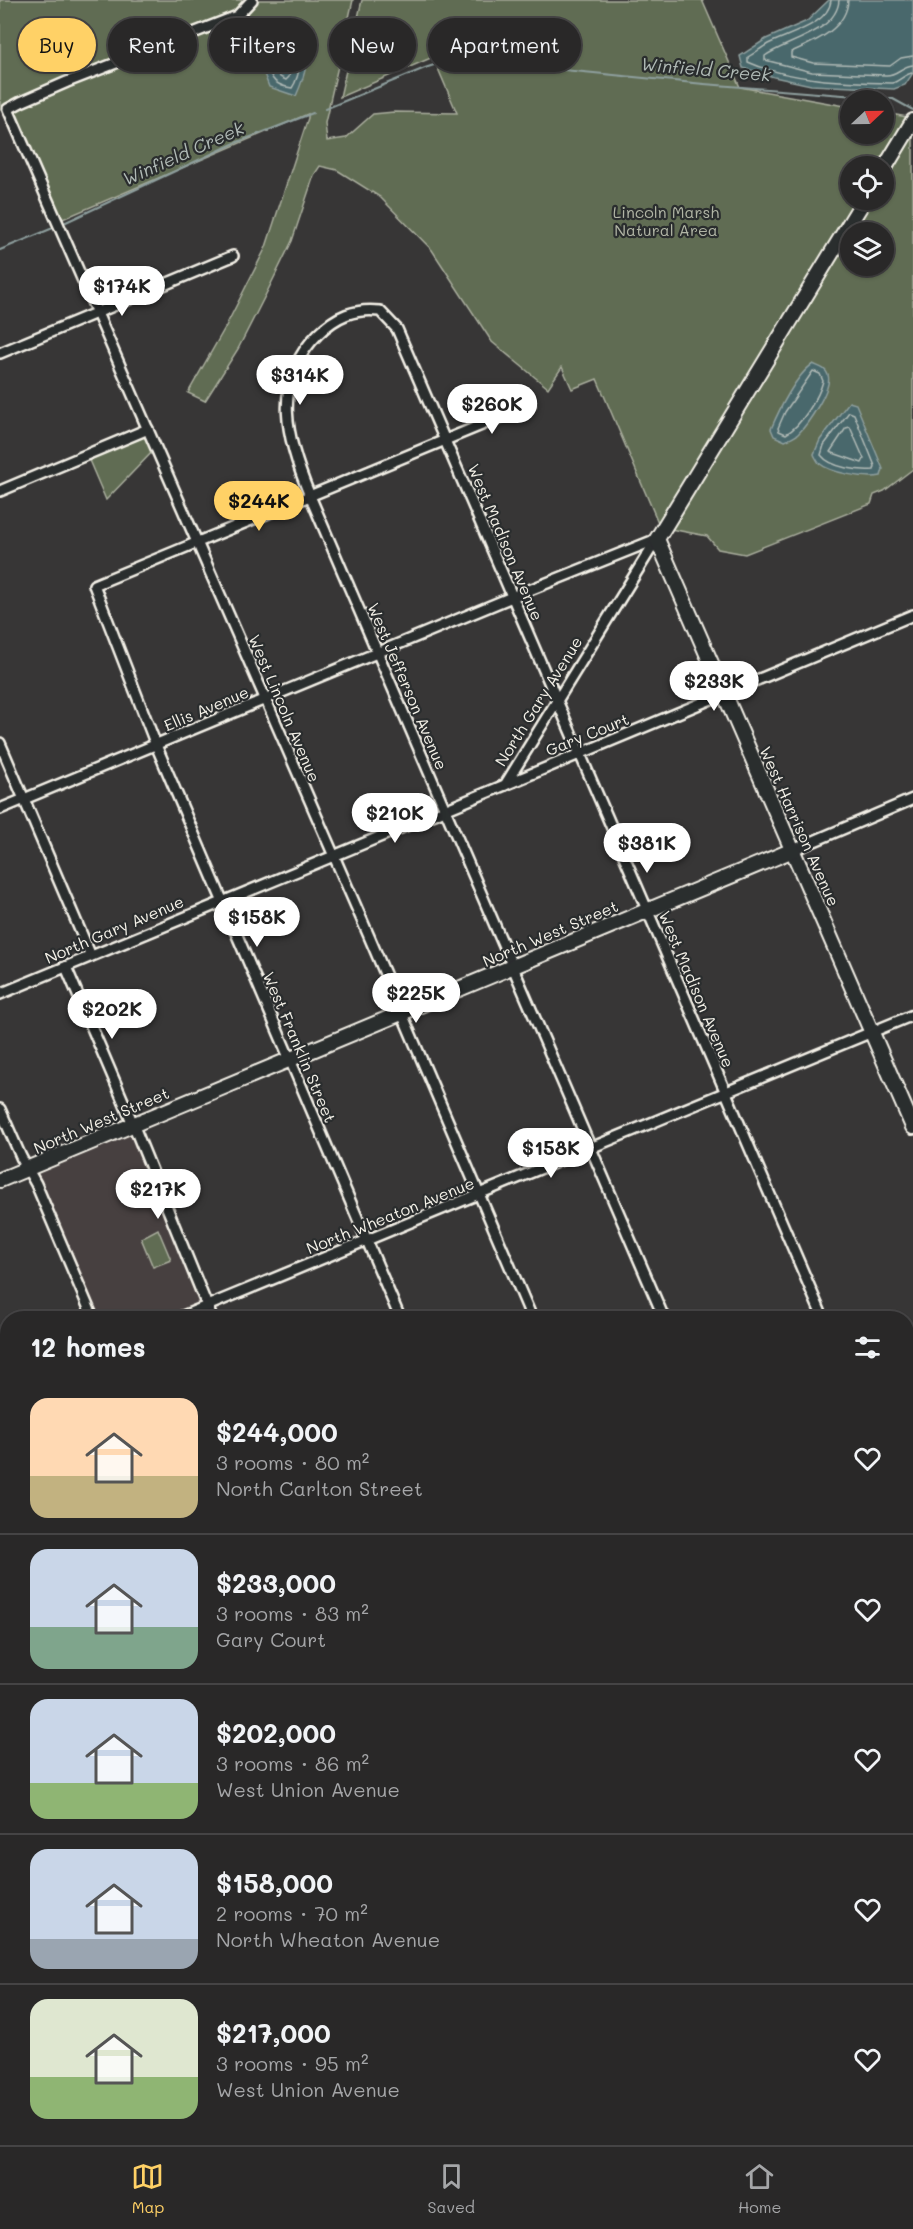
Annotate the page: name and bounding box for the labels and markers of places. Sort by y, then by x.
pin: $174K [80,266,164,317]
pin: $314K [258,355,342,406]
pin: $260K [450,384,534,435]
pin: $244K [217,481,301,532]
pin: $233K [672,661,756,712]
pin: $210K [353,793,437,844]
pin: $381K [605,823,689,874]
pin: $158K [215,897,299,948]
pin: $225K [374,973,458,1024]
pin: $202K [70,989,154,1040]
pin: $158K [509,1128,593,1179]
pin: $217K [116,1169,200,1220]

